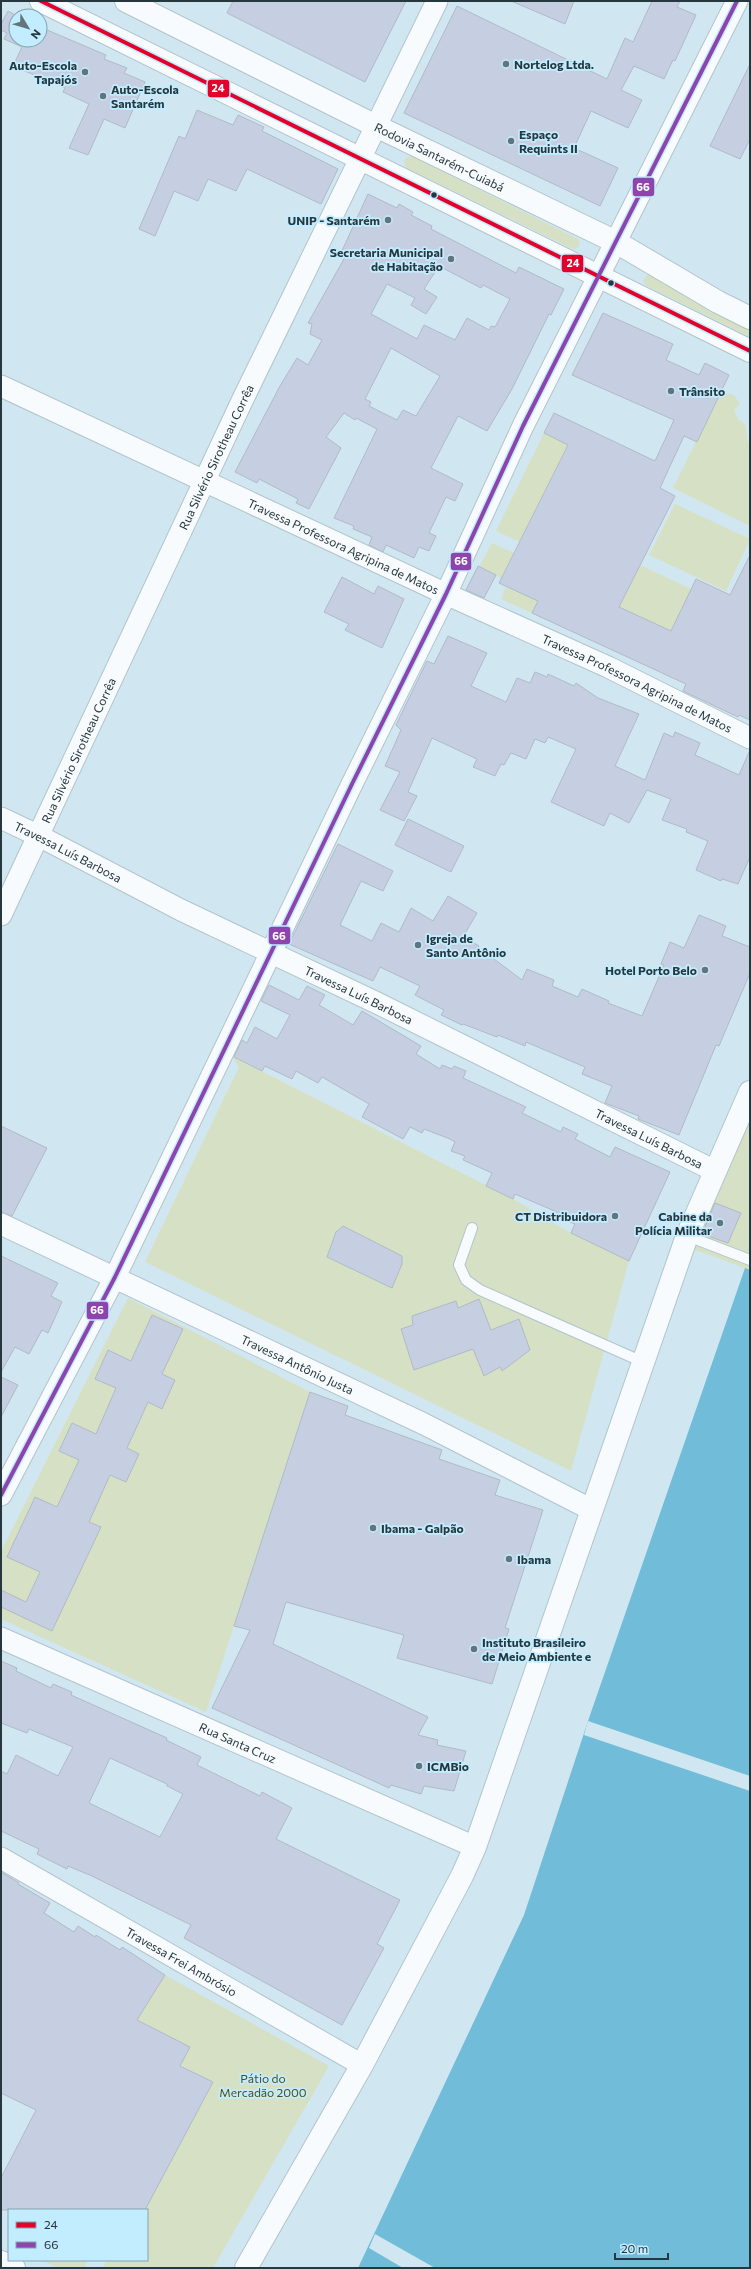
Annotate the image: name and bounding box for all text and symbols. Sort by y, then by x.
north arrow [8,8,48,48]
text: N [29,27,44,42]
place label: Nortelog Ltda. [514,57,594,71]
place label: Auto-Escola Tapajós [9,58,77,86]
marker: Nortelog Ltda. [501,59,511,69]
marker: Auto-Escola Tapajós [80,67,90,77]
line badge: 24 [207,79,230,98]
text: 24 [212,81,225,94]
place label: Auto-Escola Santarém [111,82,179,110]
marker: Auto-Escola Santarém [98,91,108,101]
street label: Rodovia Santarém-Cuiabá [372,119,507,194]
place label: Espaço Requints II [519,127,578,155]
marker: Espaço Requints II [506,136,516,146]
line badge: 66 [632,177,655,197]
text: 66 [636,180,650,193]
unlabelled marker [429,190,439,200]
place label: UNIP - Santarém [288,213,380,227]
marker: UNIP - Santarém [383,215,393,225]
place label: Secretaria Municipal de Habitação [330,245,443,273]
marker: Secretaria Municipal de Habitação [446,254,456,264]
line badge: 24 [561,254,584,273]
text: 24 [567,256,580,269]
unlabelled marker [606,278,616,288]
street label: Rua Silvério Sirotheau Corrêa [176,382,256,532]
place label: Trânsito [679,384,725,398]
marker: Trânsito [666,386,676,396]
street label: Travessa Professora Agripina de Matos [246,495,441,597]
line badge: 66 [450,552,472,571]
text: 66 [454,554,468,567]
street label: Travessa Professora Agripina de Matos [540,631,734,735]
street label: Rua Silvério Sirotheau Corrêa [38,675,118,825]
street label: Travessa Luís Barbosa [12,818,124,885]
line badge: 66 [268,926,291,945]
text: 66 [272,929,286,942]
place label: Igreja de Santo Antônio [426,931,506,959]
marker: Igreja de Santo Antônio [413,940,423,950]
street label: Travessa Luís Barbosa [302,963,415,1027]
place label: Hotel Porto Belo [605,963,697,977]
marker: Hotel Porto Belo [700,965,710,975]
street label: Travessa Luís Barbosa [593,1106,705,1171]
place label: CT Distribuidora [515,1209,607,1223]
place label: Cabine da Polícia Militar [635,1209,712,1237]
marker: CT Distribuidora [610,1211,620,1221]
marker: Cabine da Polícia Militar [715,1218,725,1228]
line badge: 66 [86,1301,109,1320]
text: 66 [90,1303,104,1316]
street label: Travessa Antônio Justa [239,1332,356,1397]
place label: Ibama - Galpão [381,1521,464,1535]
marker: Ibama - Galpão [368,1523,378,1533]
place label: Ibama [517,1552,551,1566]
marker: Ibama [504,1554,514,1564]
place label: Instituto Brasileiro de Meio Ambiente e [482,1635,591,1663]
marker: Instituto Brasileiro de Meio Ambiente e [469,1644,479,1654]
street label: Rua Santa Cruz [197,1719,279,1766]
place label: ICMBio [427,1759,469,1773]
marker: ICMBio [414,1761,424,1771]
street label: Travessa Frei Ambrósio [123,1924,239,1999]
park label: Pátio do Mercadão 2000 [219,2071,307,2099]
legend [8,2209,148,2261]
text: 24 [44,2217,58,2231]
scale bar [615,2235,668,2261]
text: 66 [44,2237,59,2251]
text: 20 m [621,2241,648,2255]

